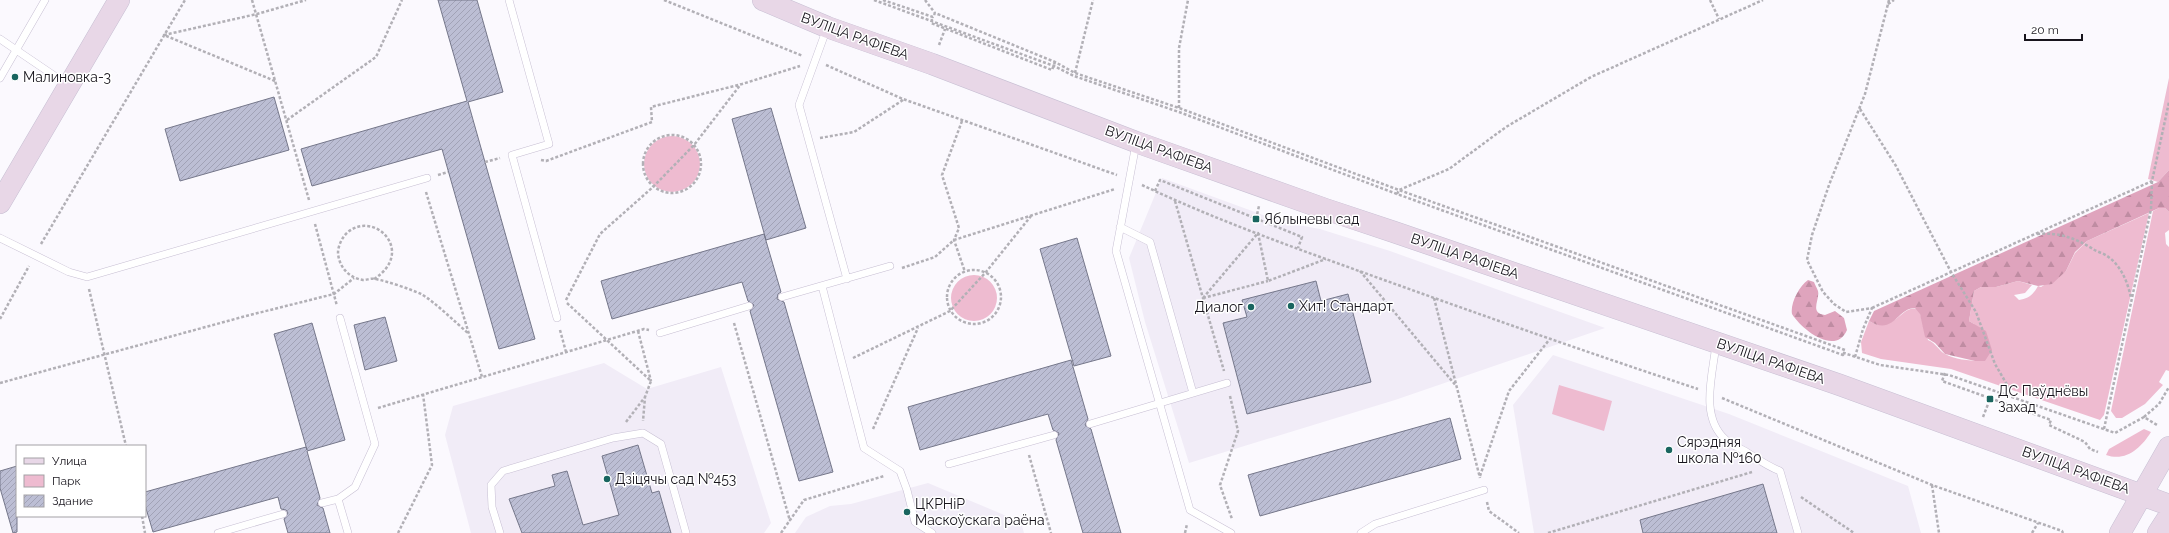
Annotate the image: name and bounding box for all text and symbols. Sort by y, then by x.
street label: ВУЛІЦА РАФІЕВА [799,9,912,63]
scale bar [2025,16,2082,42]
text: 20 m [2031,23,2059,37]
place label: Малиновка-3 [23,69,111,85]
marker: Малиновка-3 [10,72,20,82]
street label: ВУЛІЦА РАФІЕВА [1103,122,1216,176]
place label: Яблыневы сад [1264,211,1359,227]
marker: Яблыневы сад [1251,214,1261,224]
street label: ВУЛІЦА РАФІЕВА [1409,230,1522,282]
place label: Хит! Стандарт [1299,298,1393,314]
place label: Диалог [1195,299,1243,315]
marker: Хит! Стандарт [1286,301,1296,311]
marker: Диалог [1246,302,1256,312]
street label: ВУЛІЦА РАФІЕВА [1715,335,1828,387]
place label: ДС Паўднёвы Захад [1998,383,2088,415]
marker: ДС Паўднёвы Захад [1985,394,1995,404]
place label: Сярэдняя школа №160 [1677,434,1762,466]
street label: ВУЛІЦА РАФІЕВА [2020,443,2133,497]
legend [16,445,146,517]
marker: Сярэдняя школа №160 [1664,445,1674,455]
text: Улица [52,454,87,468]
place label: Дзіцячы сад №453 [615,471,736,487]
text: Парк [52,474,81,488]
marker: Дзіцячы сад №453 [602,474,612,484]
text: Здание [52,494,93,508]
place label: ЦКРНіР Маскоўскага раёна [915,496,1045,528]
marker: ЦКРНіР Маскоўскага раёна [902,507,912,517]

